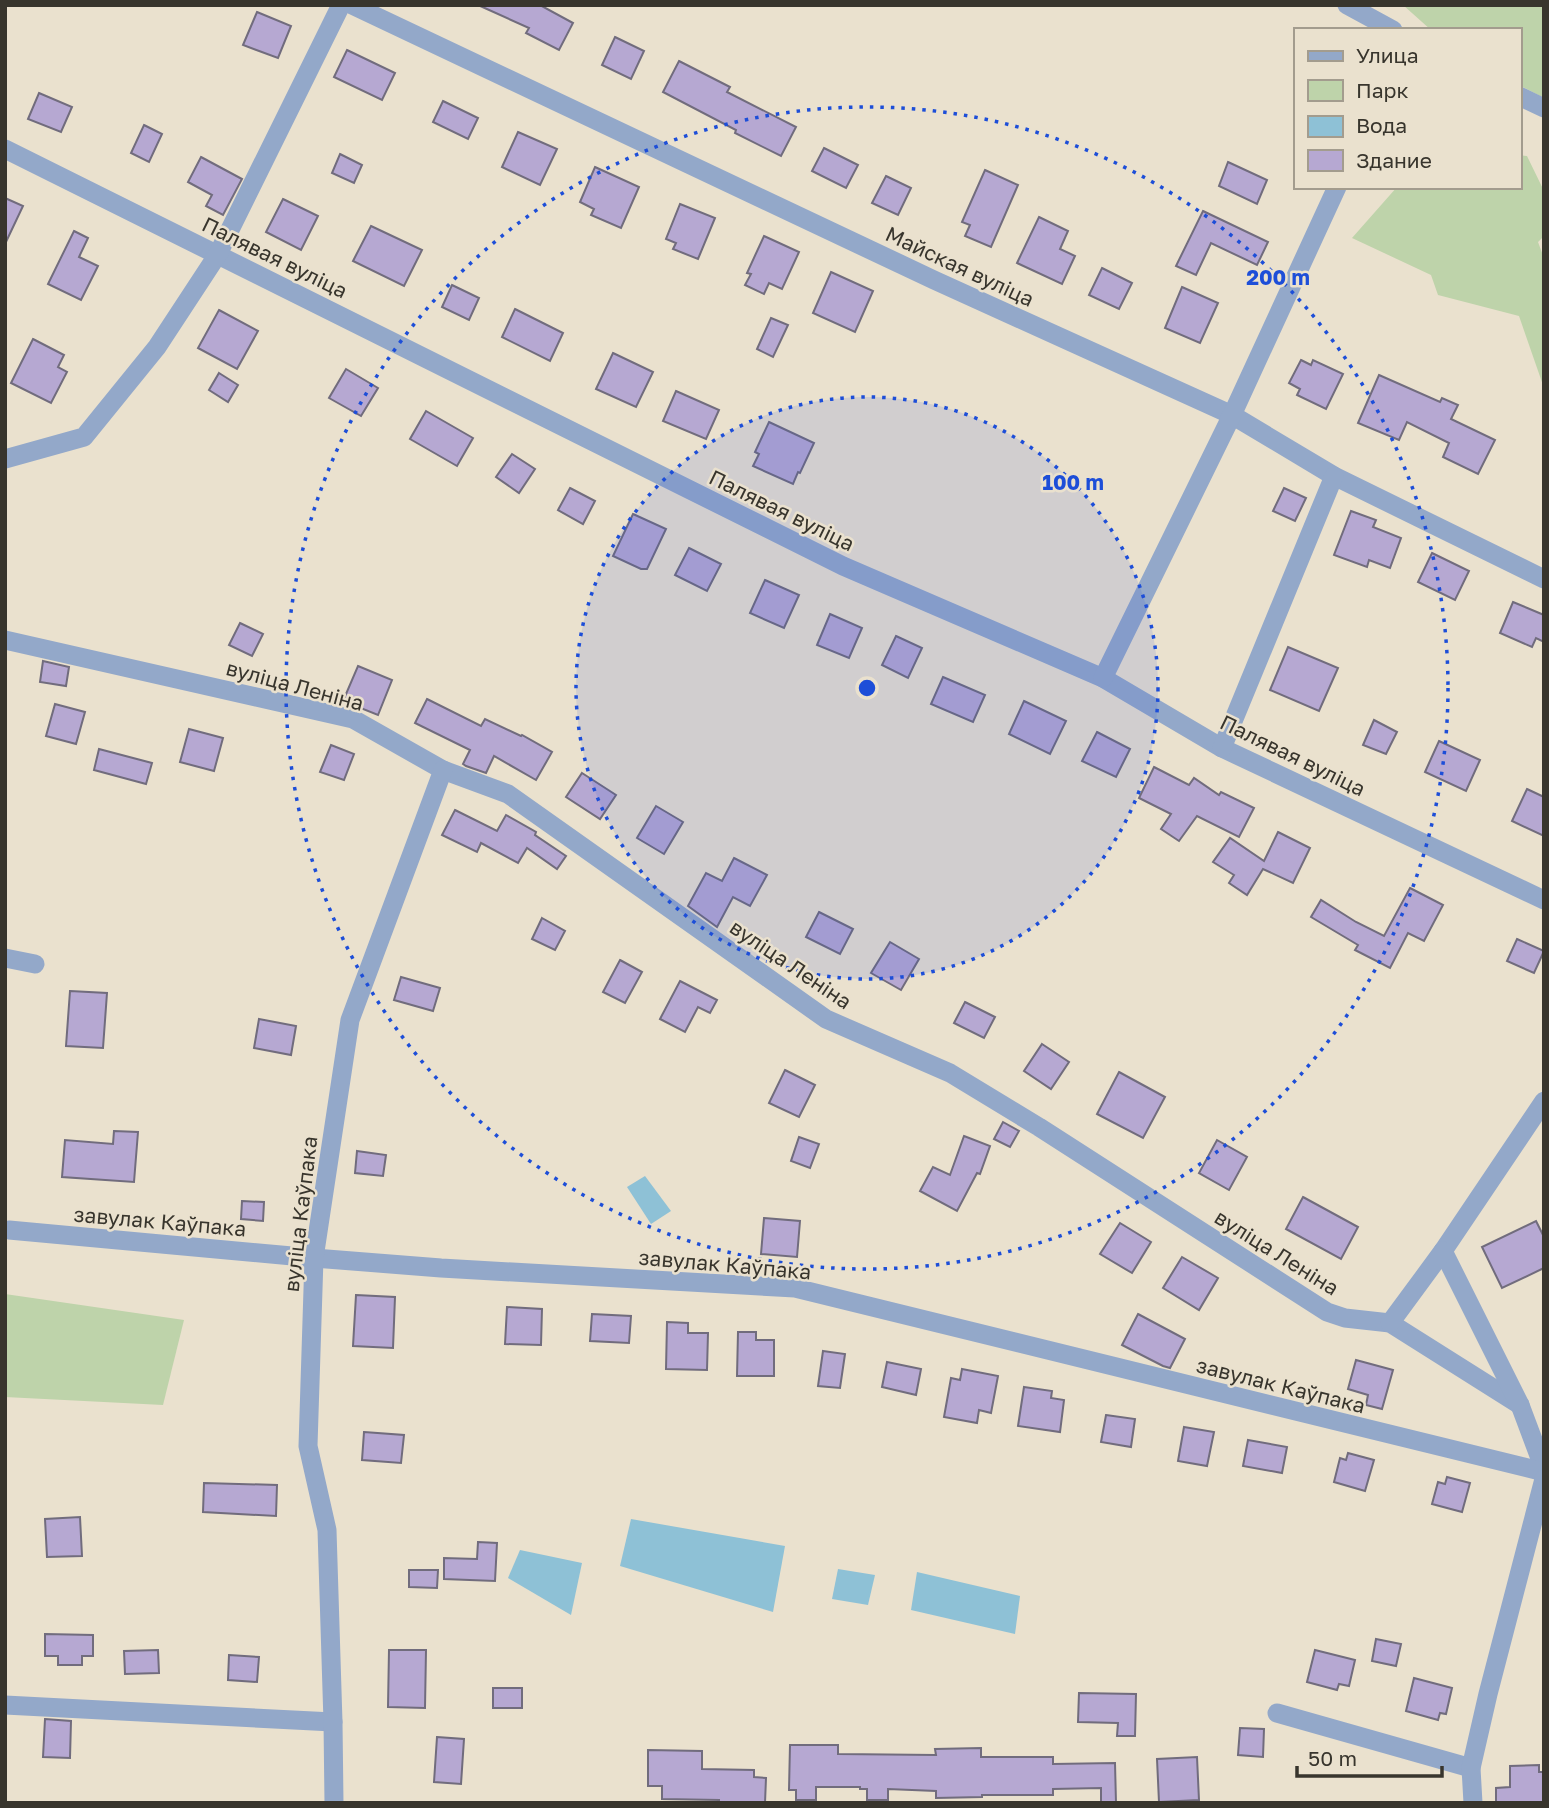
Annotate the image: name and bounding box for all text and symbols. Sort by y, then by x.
legend [1294,28,1521,189]
text: Улица [1356,42,1419,68]
text: Парк [1356,77,1409,103]
text: Вода [1356,112,1407,138]
text: Здание [1356,147,1432,173]
street label: Палявая вуліца [198,211,352,303]
street label: Майская вуліца [882,220,1038,312]
text: 200 m [1246,264,1310,290]
street label: Палявая вуліца [705,464,859,556]
text: 100 m [1042,469,1104,495]
street label: вуліца Леніна [223,654,367,716]
centre of rings [855,676,879,700]
street label: Палявая вуліца [1216,709,1370,801]
street label: вуліца Леніна [725,914,857,1014]
street label: вуліца Каўпака [278,1135,322,1293]
street label: завулак Каўпака [73,1201,247,1241]
street label: вуліца Леніна [1210,1204,1344,1300]
street label: завулак Каўпака [638,1244,812,1284]
street label: завулак Каўпака [1194,1351,1368,1419]
scale bar [1297,1734,1442,1778]
text: 50 m [1308,1745,1357,1771]

